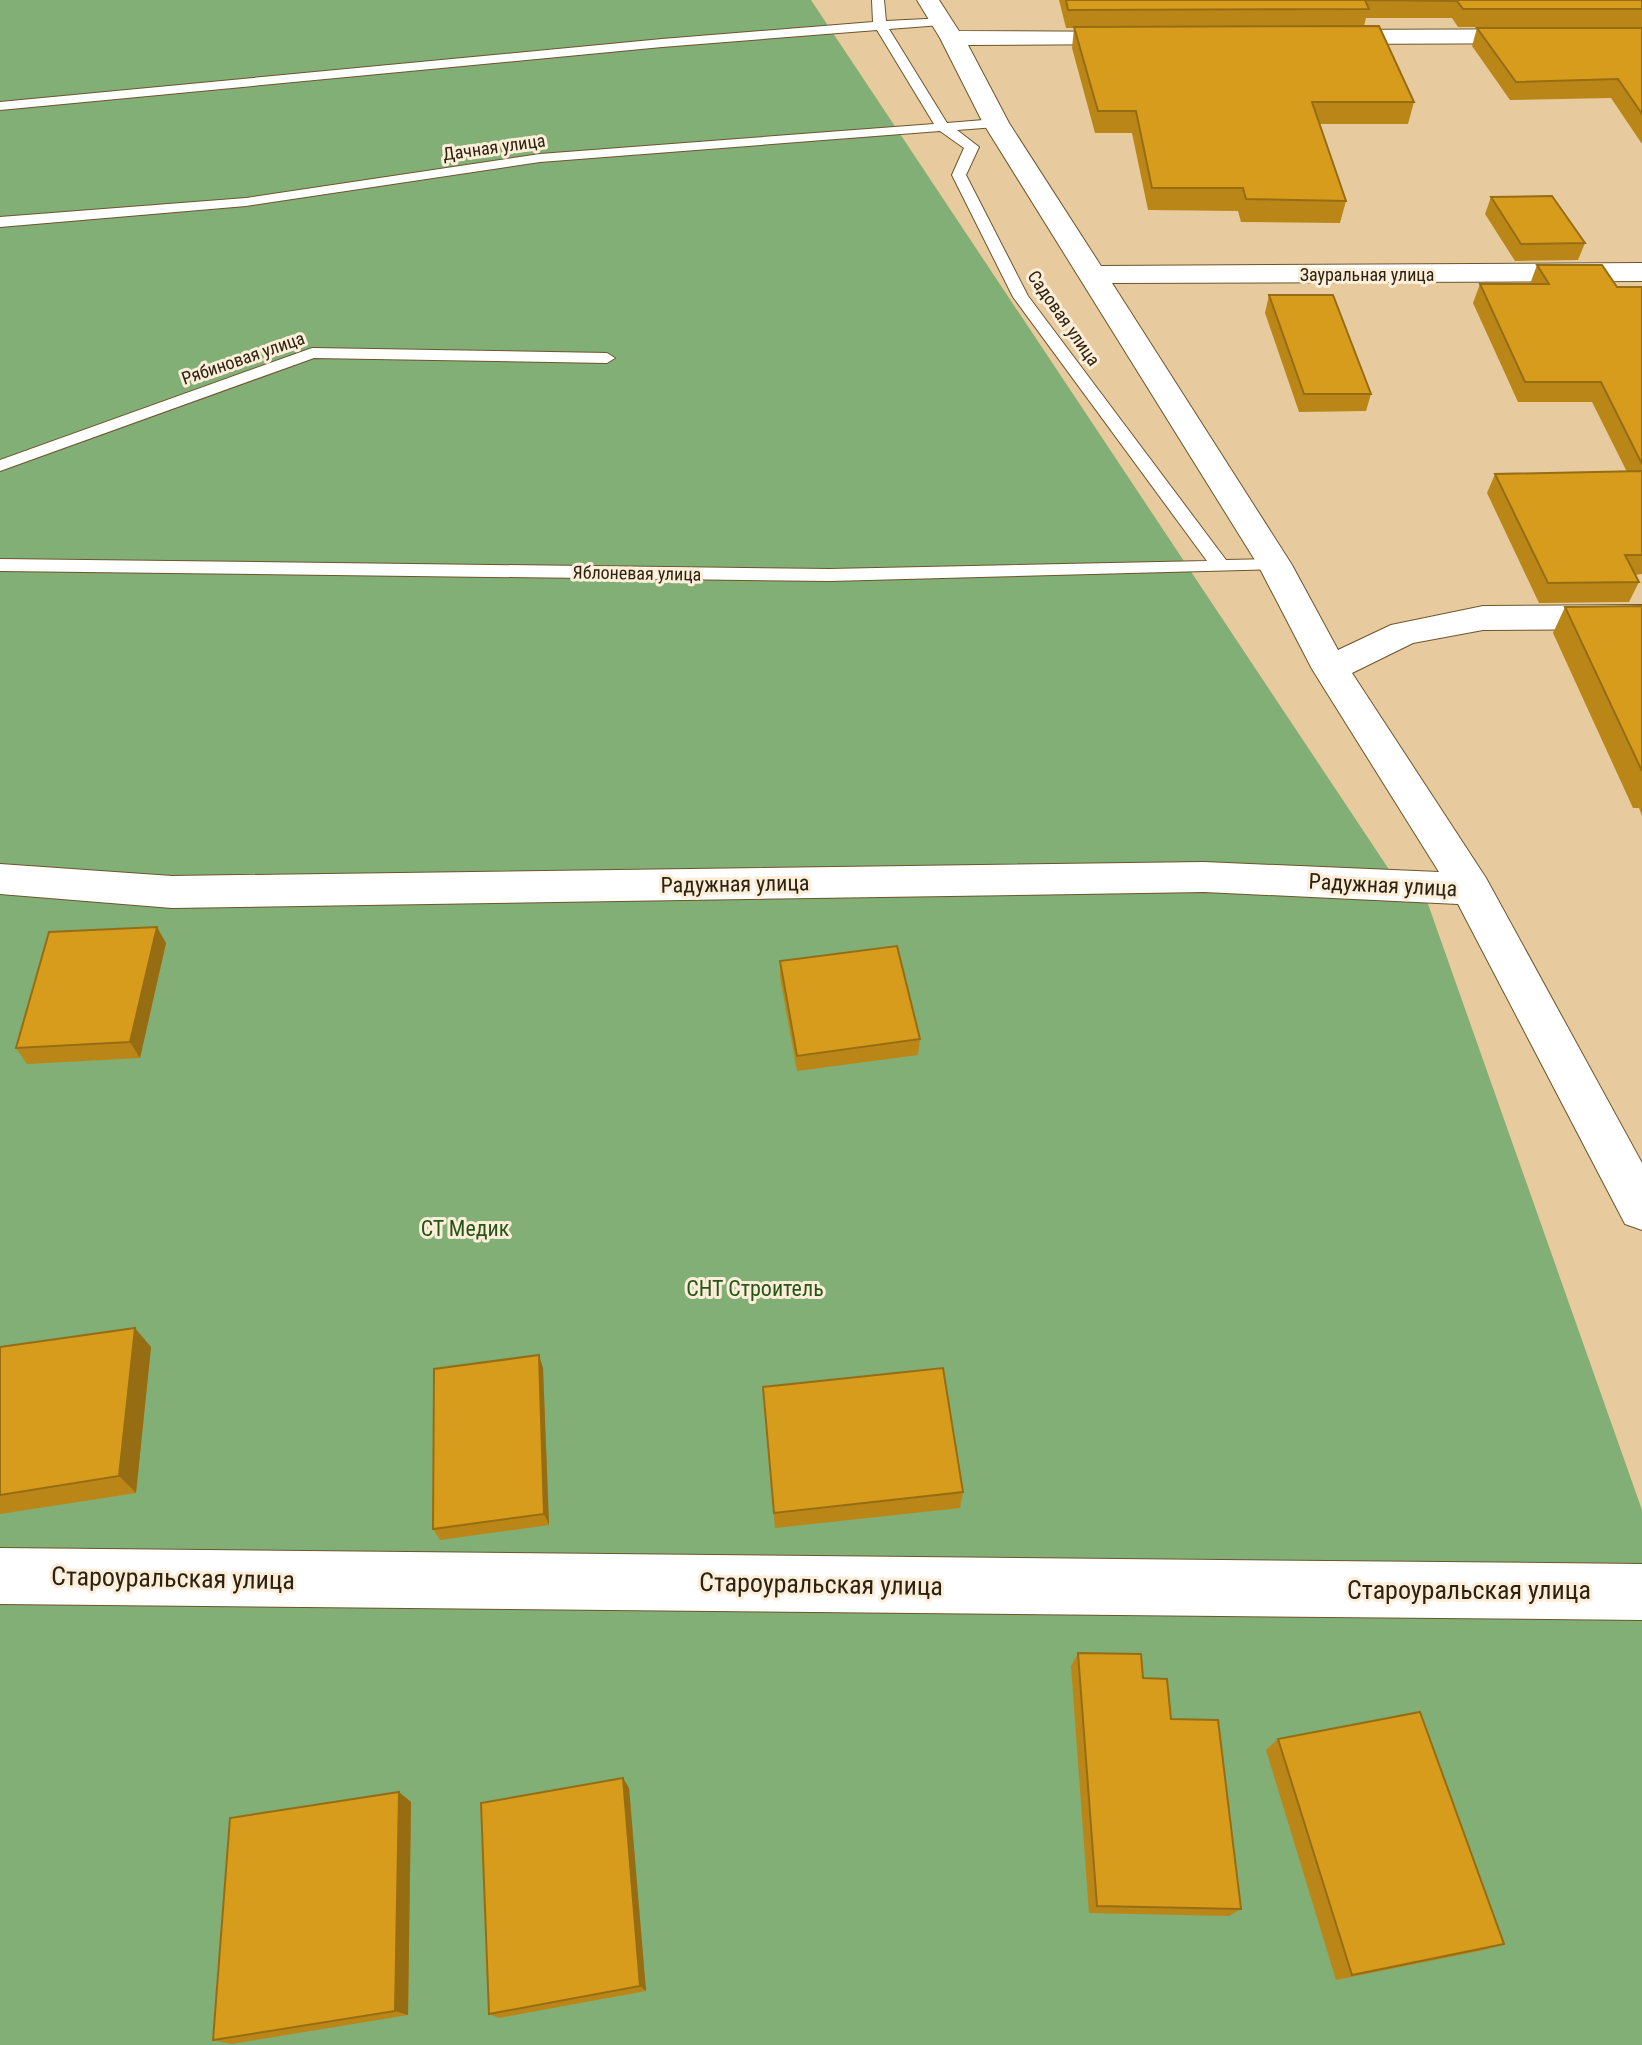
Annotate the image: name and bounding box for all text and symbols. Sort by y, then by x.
street label: Дачная улица [441,129,547,165]
street label: Зауральная улица [1300,264,1434,285]
street label: Садовая улица [1023,266,1105,370]
street label: Рябиновая улица [179,327,307,389]
street label: Яблоневая улица [572,561,702,585]
street label: Радужная улица [1308,869,1458,901]
street label: Радужная улица [660,870,810,898]
park label: СТ Медик [421,1216,510,1241]
park label: СНТ Строитель [686,1276,824,1301]
street label: Староуральская улица [51,1561,295,1595]
street label: Староуральская улица [699,1567,943,1601]
street label: Староуральская улица [1347,1575,1591,1605]

